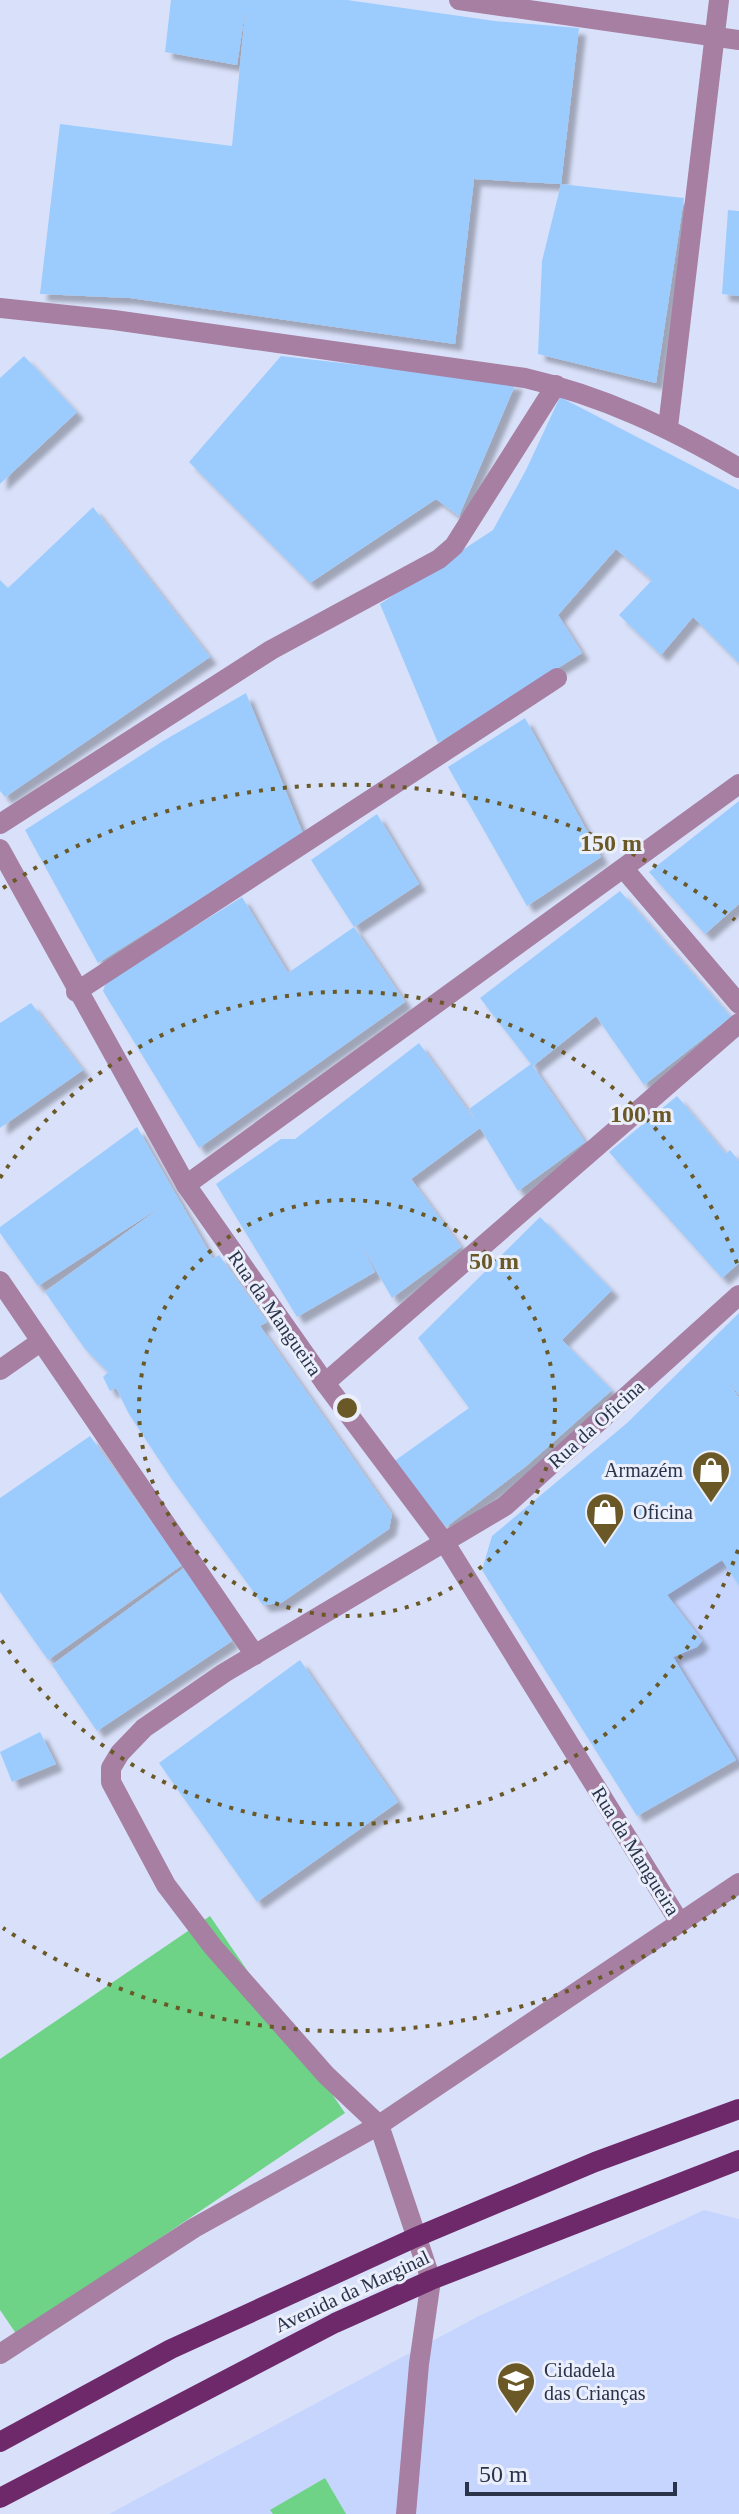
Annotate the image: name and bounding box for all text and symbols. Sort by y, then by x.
text: 150 m [580,830,642,856]
text: 100 m [610,1101,672,1127]
street label: Rua da Mangueira [223,1246,326,1380]
text: 50 m [469,1248,519,1274]
street label: Rua da Oficina [544,1375,648,1473]
centre of rings [333,1394,361,1422]
shop icon: Armazém [690,1449,732,1504]
place label: Armazém [604,1459,683,1481]
shop icon: Oficina [584,1491,626,1546]
place label: Oficina [633,1501,693,1523]
street label: Rua da Mangueira [587,1783,685,1920]
street label: Avenida da Marginal [271,2245,434,2337]
place label: Cidadela das Crianças [544,2359,646,2405]
school or university icon: Cidadela das Crianças [495,2360,537,2415]
scale bar [467,2446,675,2496]
text: 50 m [479,2461,528,2487]

